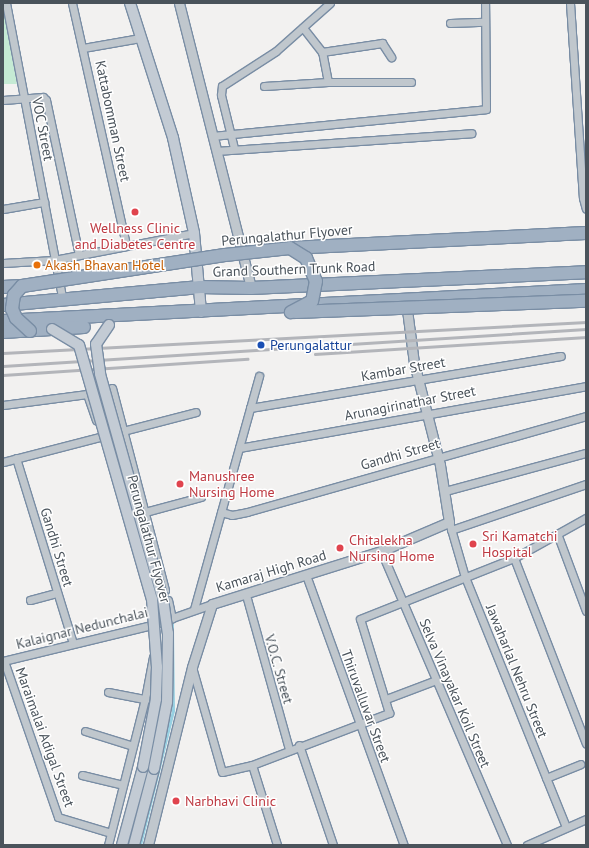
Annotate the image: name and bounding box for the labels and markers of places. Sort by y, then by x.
marker: Wellness Clinic and Diabetes Centre [129,206,141,218]
place label: Wellness Clinic and Diabetes Centre [75,220,195,252]
place label: Akash Bhavan Hotel [45,257,165,273]
marker: Akash Bhavan Hotel [32,260,42,270]
place label: Perungalattur [270,337,352,353]
marker: Perungalattur [255,339,267,351]
place label: Manushree Nursing Home [189,468,275,500]
marker: Manushree Nursing Home [174,478,186,490]
place label: Sri Kamatchi Hospital [482,528,557,560]
place label: Chitalekha Nursing Home [349,532,435,564]
marker: Sri Kamatchi Hospital [467,538,479,550]
marker: Chitalekha Nursing Home [334,542,346,554]
place label: Narbhavi Clinic [185,793,276,809]
marker: Narbhavi Clinic [170,795,182,807]

